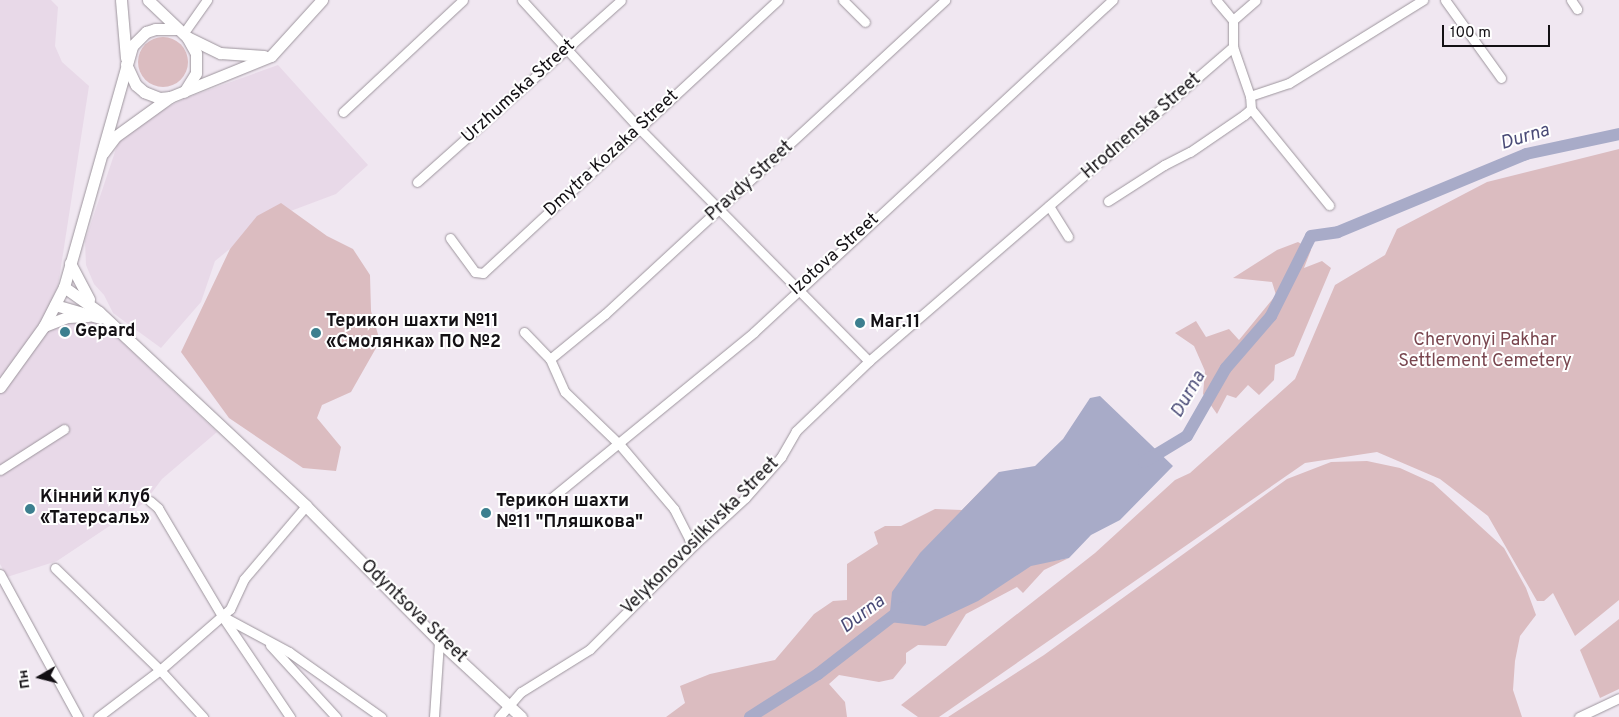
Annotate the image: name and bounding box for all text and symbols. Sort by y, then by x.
scale bar [1444,15,1552,47]
text: 100 m [1450,24,1491,43]
street label: Urzhumska Street [458,36,580,148]
street label: Hrodnenska Street [1078,69,1206,185]
street label: Dmytra Kozaka Street [540,86,684,222]
water label: Durna [1498,120,1552,156]
street label: Pravdy Street [702,137,798,227]
street label: Izotova Street [786,209,884,301]
place label: Терикон шахти №11 «Смолянка» ПО №2 [326,312,501,354]
place label: Маг.11 [870,312,921,334]
marker: Маг.11 [854,317,866,329]
place label: Gepard [75,321,135,343]
marker: Gepard [59,326,71,338]
marker: Терикон шахти №11 «Смолянка» ПО №2 [310,327,322,339]
park label: Chervonyi Pakhar Settlement Cemetery [1398,331,1572,374]
water label: Durna [1167,368,1211,422]
street label: Velykonovosilkivska Street [618,454,784,620]
place label: Кінний клуб «Татерсаль» [40,488,150,530]
place label: Терикон шахти №11 "Пляшкова" [496,492,643,534]
marker: Кінний клуб «Татерсаль» [24,503,36,515]
marker: Терикон шахти №11 "Пляшкова" [480,507,492,519]
street label: Odyntsova Street [355,556,471,668]
water label: Durna [836,591,890,639]
north arrow [15,652,65,702]
text: Пн [15,669,34,690]

